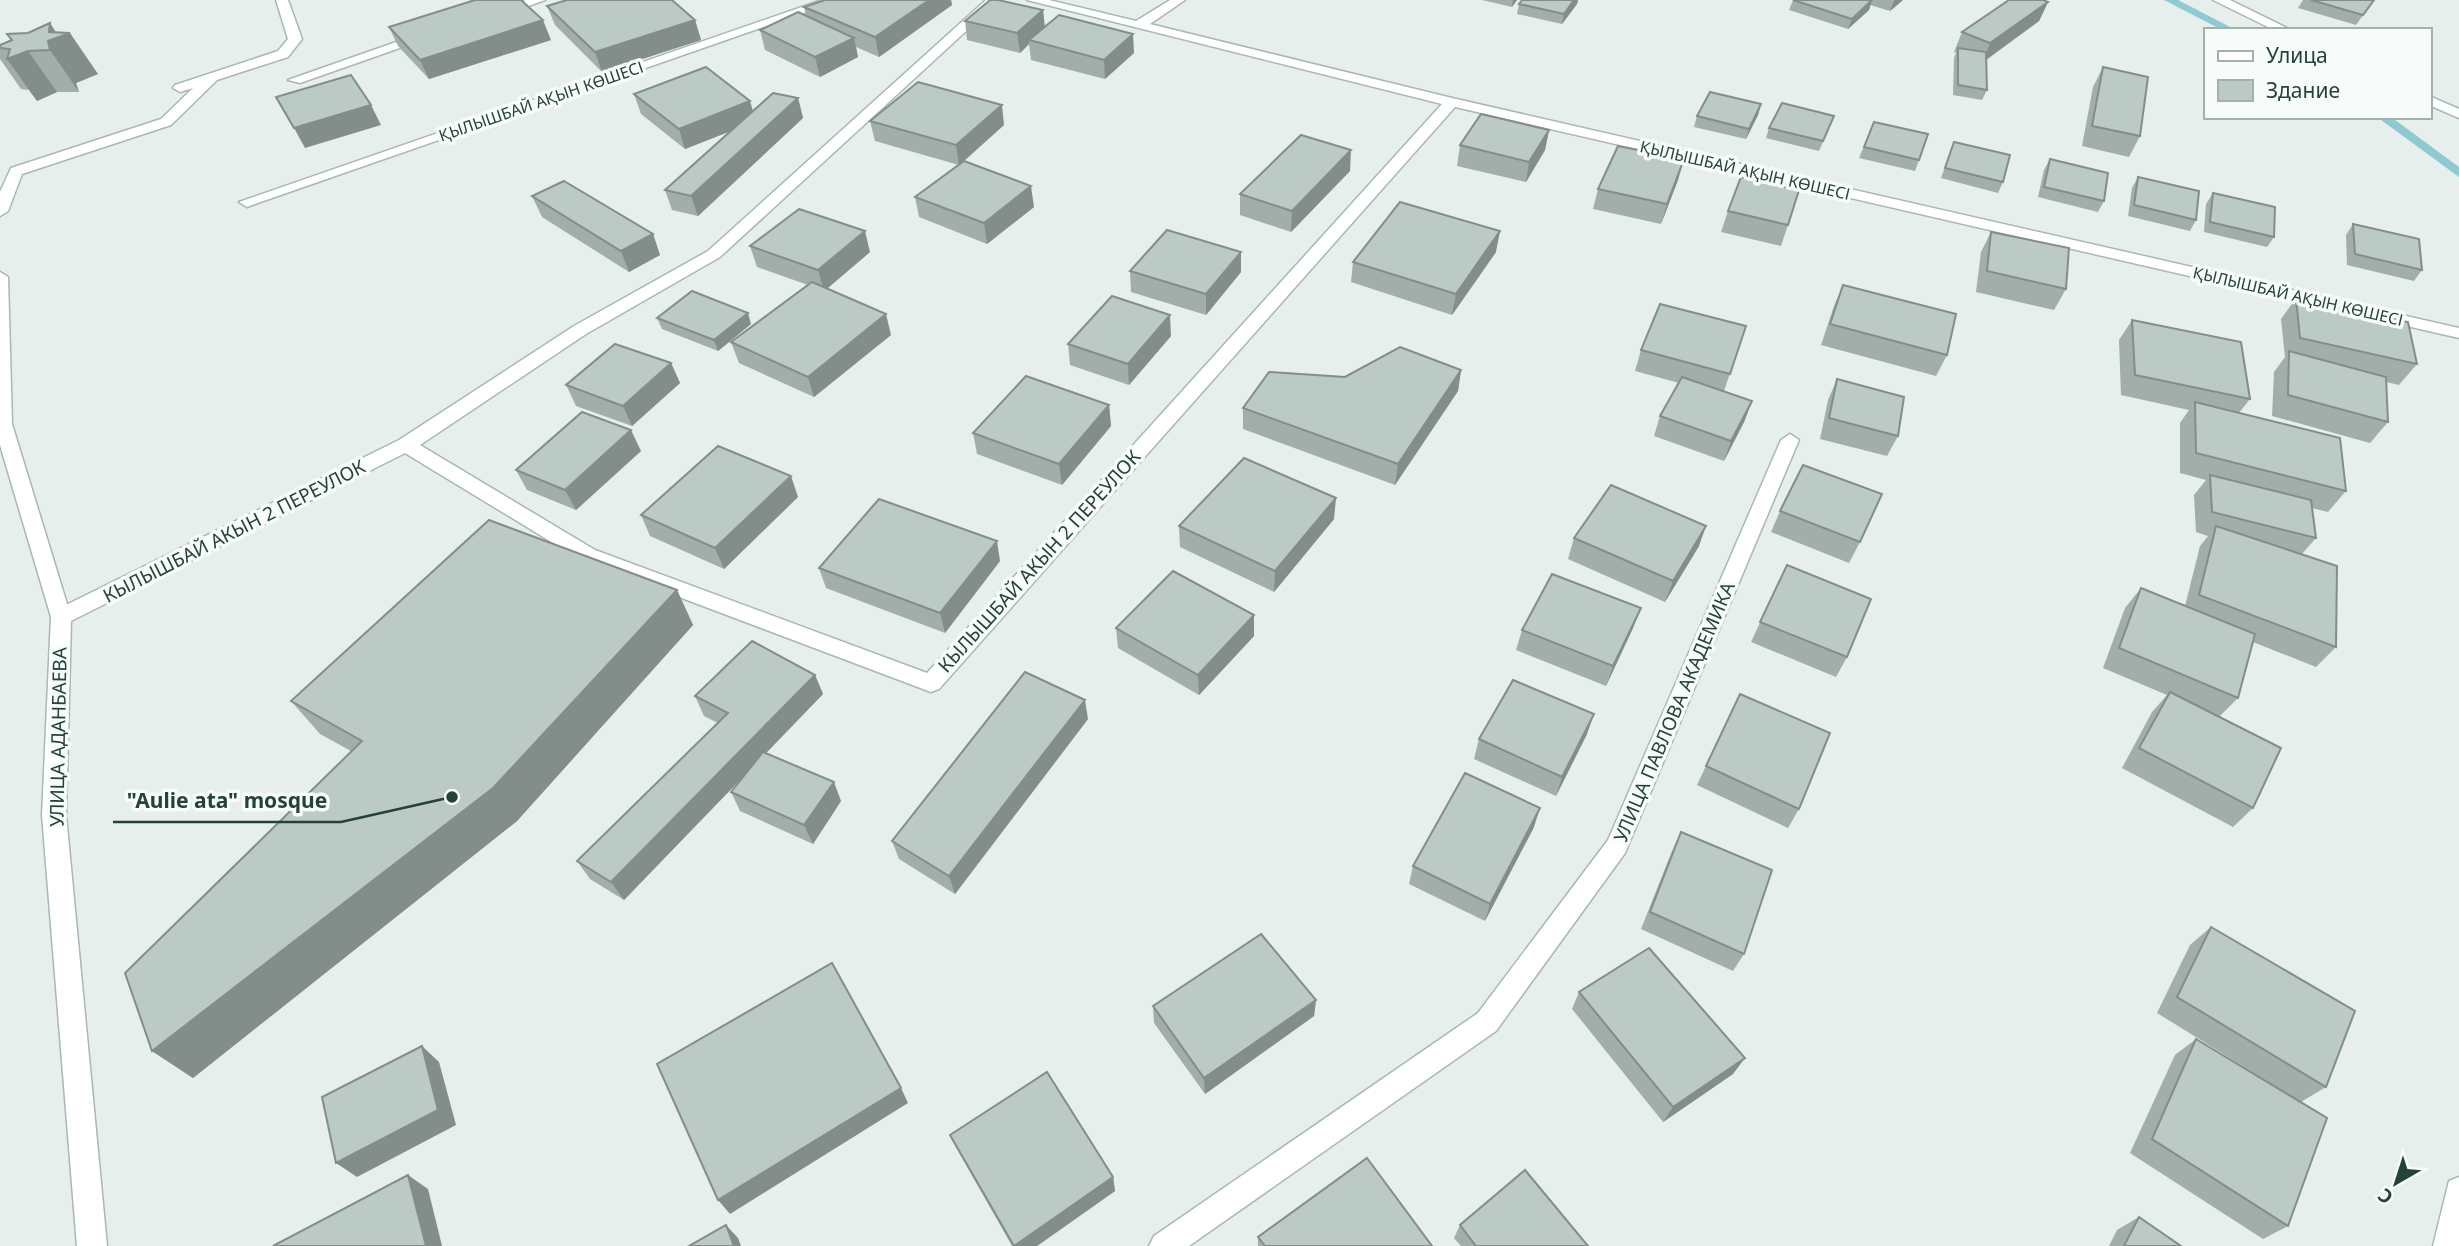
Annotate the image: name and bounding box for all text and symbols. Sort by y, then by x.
legend [2204,28,2431,119]
text: Улица [2266,41,2328,69]
street label: ҚЫЛЫШБАЙ АҚЫН КӨШЕСІ [436,56,646,146]
text: Здание [2266,76,2340,104]
street label: ҚЫЛЫШБАЙ АҚЫН КӨШЕСІ [1638,135,1852,205]
street label: ҚЫЛЫШБАЙ АҚЫН КӨШЕСІ [2191,261,2405,331]
street label: КЫЛЫШБАЙ АКЫН 2 ПЕРЕУЛОК [932,444,1146,678]
street label: КЫЛЫШБАЙ АКЫН 2 ПЕРЕУЛОК [98,453,370,609]
street label: УЛИЦА ПАВЛОВА АКАДЕМИКА [1607,577,1741,846]
street label: УЛИЦА АДАНБАЕВА [43,646,73,827]
callout: "Aulie ata" mosque [113,780,341,822]
text: "Aulie ata" mosque [127,786,327,814]
north arrow [2361,1148,2431,1218]
text: С [2372,1182,2398,1210]

